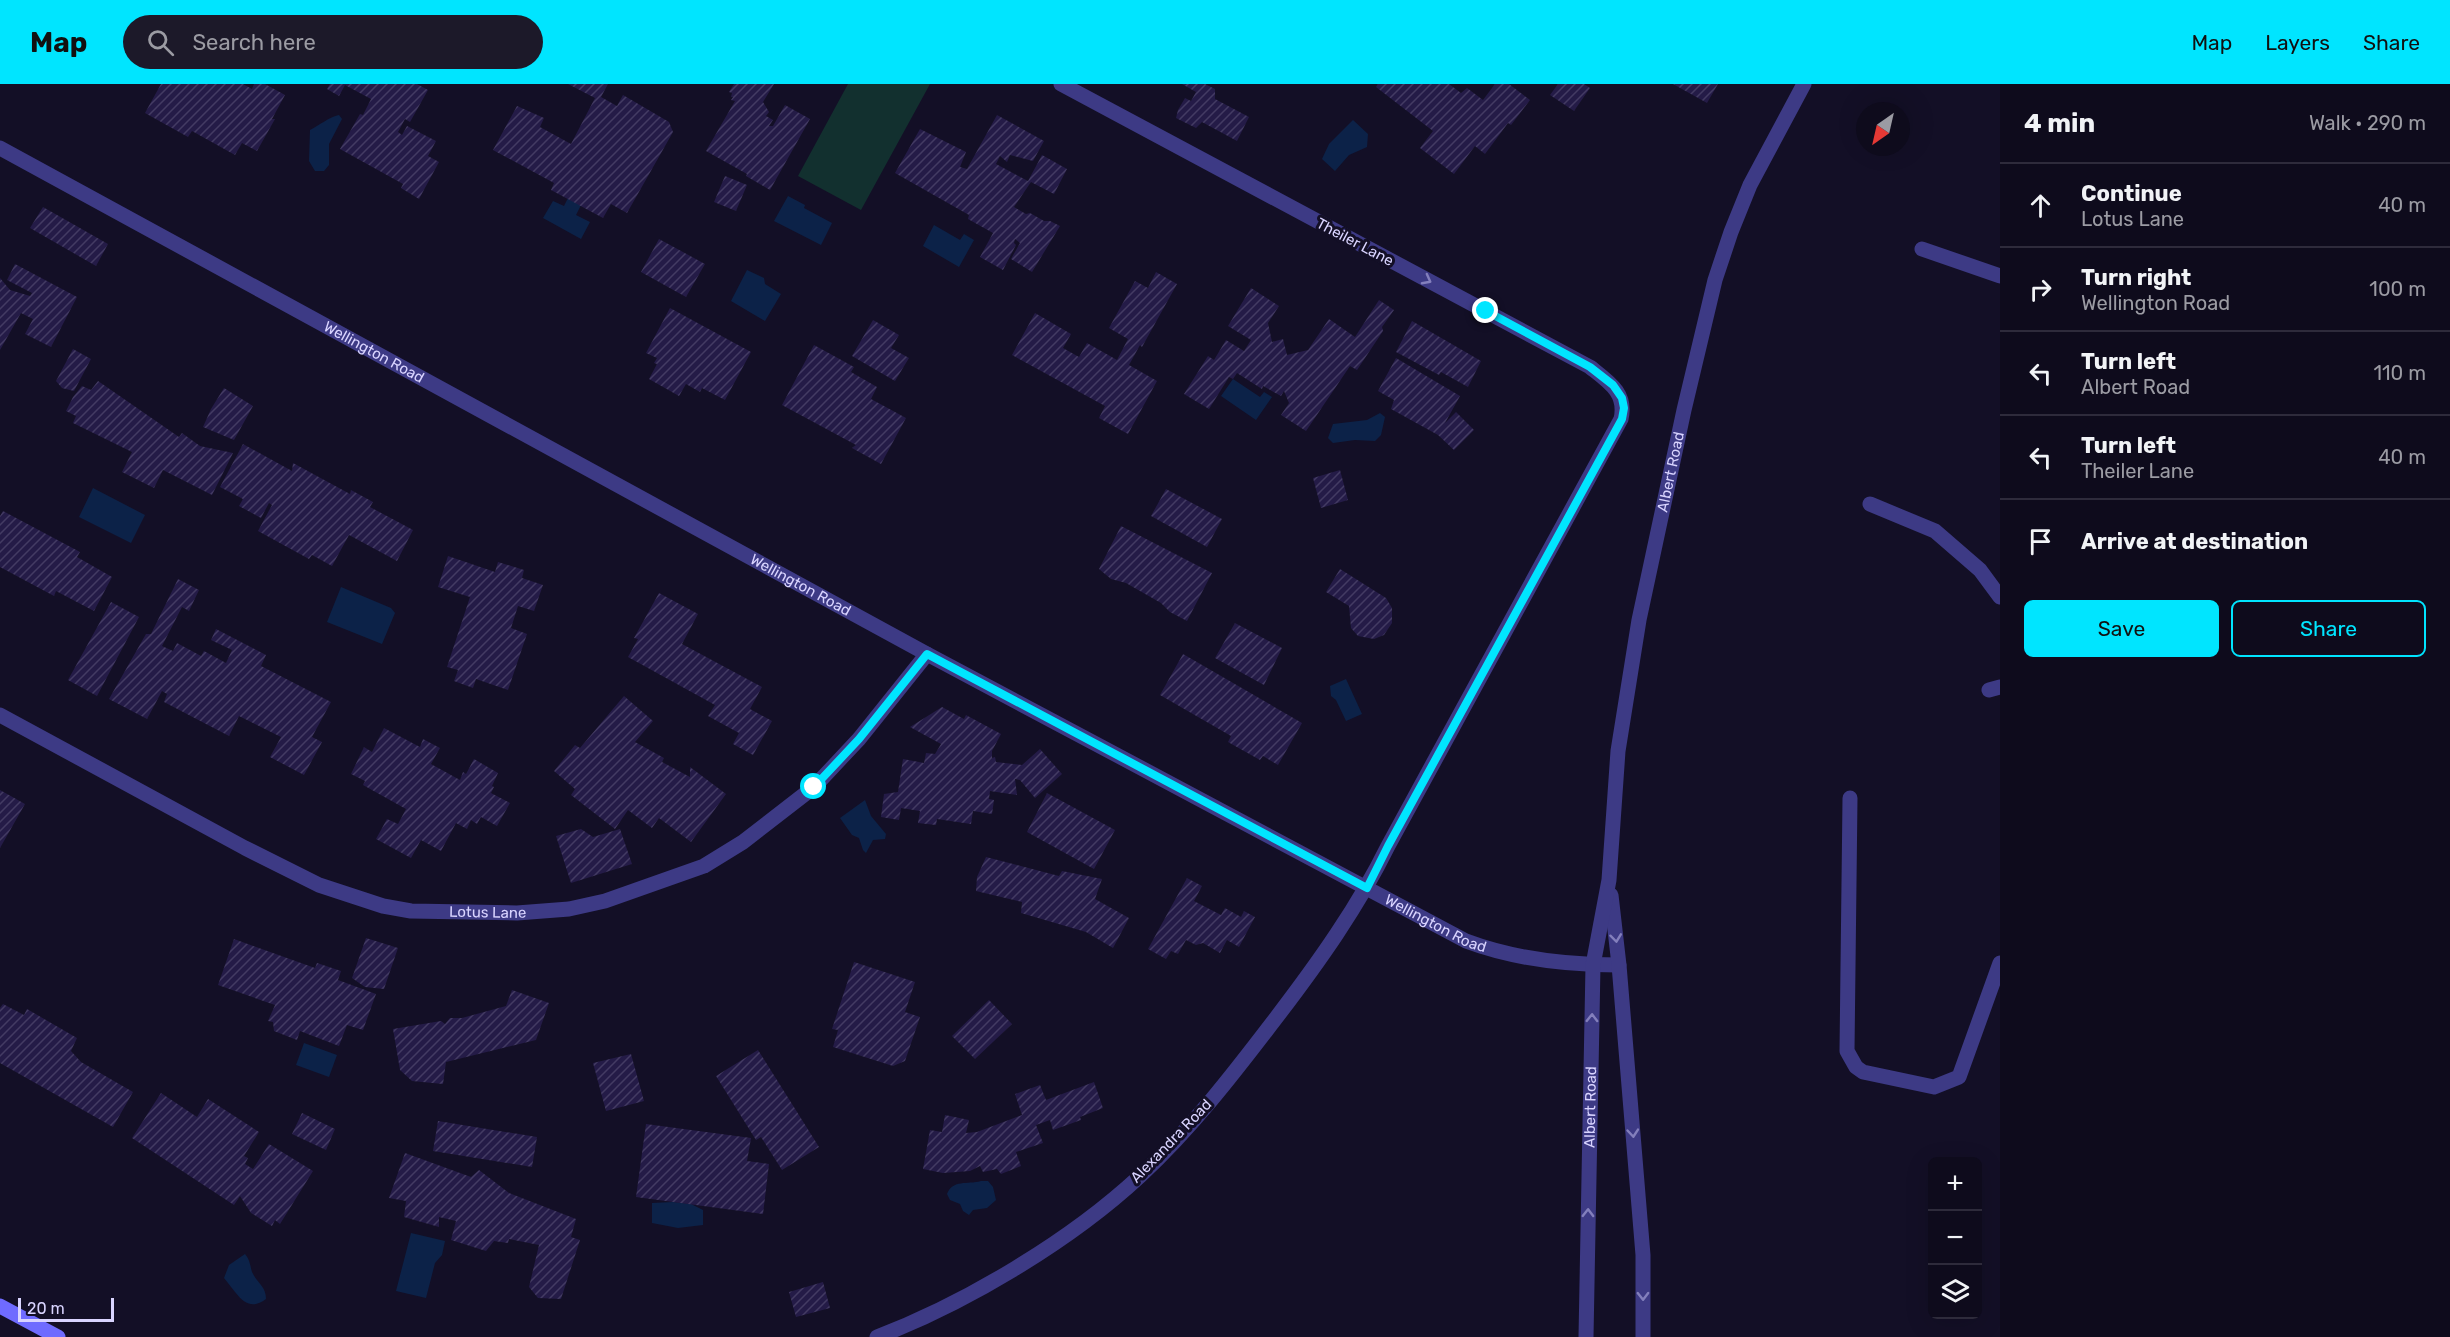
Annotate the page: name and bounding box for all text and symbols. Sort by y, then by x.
search box [123,15,543,69]
text: Map [30,26,87,59]
icon: search [144,26,177,59]
text: Search here [192,29,316,56]
text: Map [2191,30,2232,55]
text: Layers [2265,30,2330,55]
text: Share [2363,30,2420,55]
north arrow [1856,102,1910,156]
text: 4 min [2024,108,2095,139]
text: Walk · 290 m [2309,111,2426,135]
text: Continue [2081,180,2182,207]
icon: ahead [2024,189,2057,222]
text: 40 m [2378,193,2426,217]
text: Lotus Lane [2081,207,2184,231]
street label: Theiler Lane [1313,214,1397,270]
text: Turn right [2081,264,2191,291]
one-way arrow [1421,273,1431,284]
icon: right [2024,273,2057,306]
text: 100 m [2369,277,2426,301]
text: Wellington Road [2081,291,2230,315]
route end [1472,297,1498,323]
street label: Wellington Road [320,317,427,387]
text: Turn left [2081,348,2176,375]
icon: left [2024,357,2057,390]
text: 110 m [2374,361,2426,385]
text: Albert Road [2081,375,2190,399]
street label: Albert Road [1653,430,1688,514]
text: Turn left [2081,432,2176,459]
icon: left [2024,441,2057,474]
text: 40 m [2378,445,2426,469]
text: Theiler Lane [2081,459,2194,483]
icon: arrive [2024,525,2057,558]
text: Arrive at destination [2081,528,2308,555]
street label: Wellington Road [747,550,854,620]
button: Save [2024,600,2219,657]
button: Share [2231,600,2426,657]
route start [800,773,826,799]
street label: Wellington Road [1382,890,1489,956]
street label: Lotus Lane [449,903,527,922]
one-way arrow [1610,934,1622,943]
one-way arrow [1586,1014,1598,1023]
street label: Albert Road [1581,1066,1600,1148]
street label: Alexandra Road [1127,1095,1215,1187]
one-way arrow [1626,1128,1639,1137]
map controls [1928,1157,1982,1319]
button: + [1928,1157,1982,1211]
one-way arrow [1582,1209,1594,1218]
button: − [1928,1211,1982,1265]
button: layers [1928,1265,1982,1319]
one-way arrow [1637,1291,1649,1300]
scale bar [18,1295,114,1322]
text: 20 m [27,1299,65,1318]

